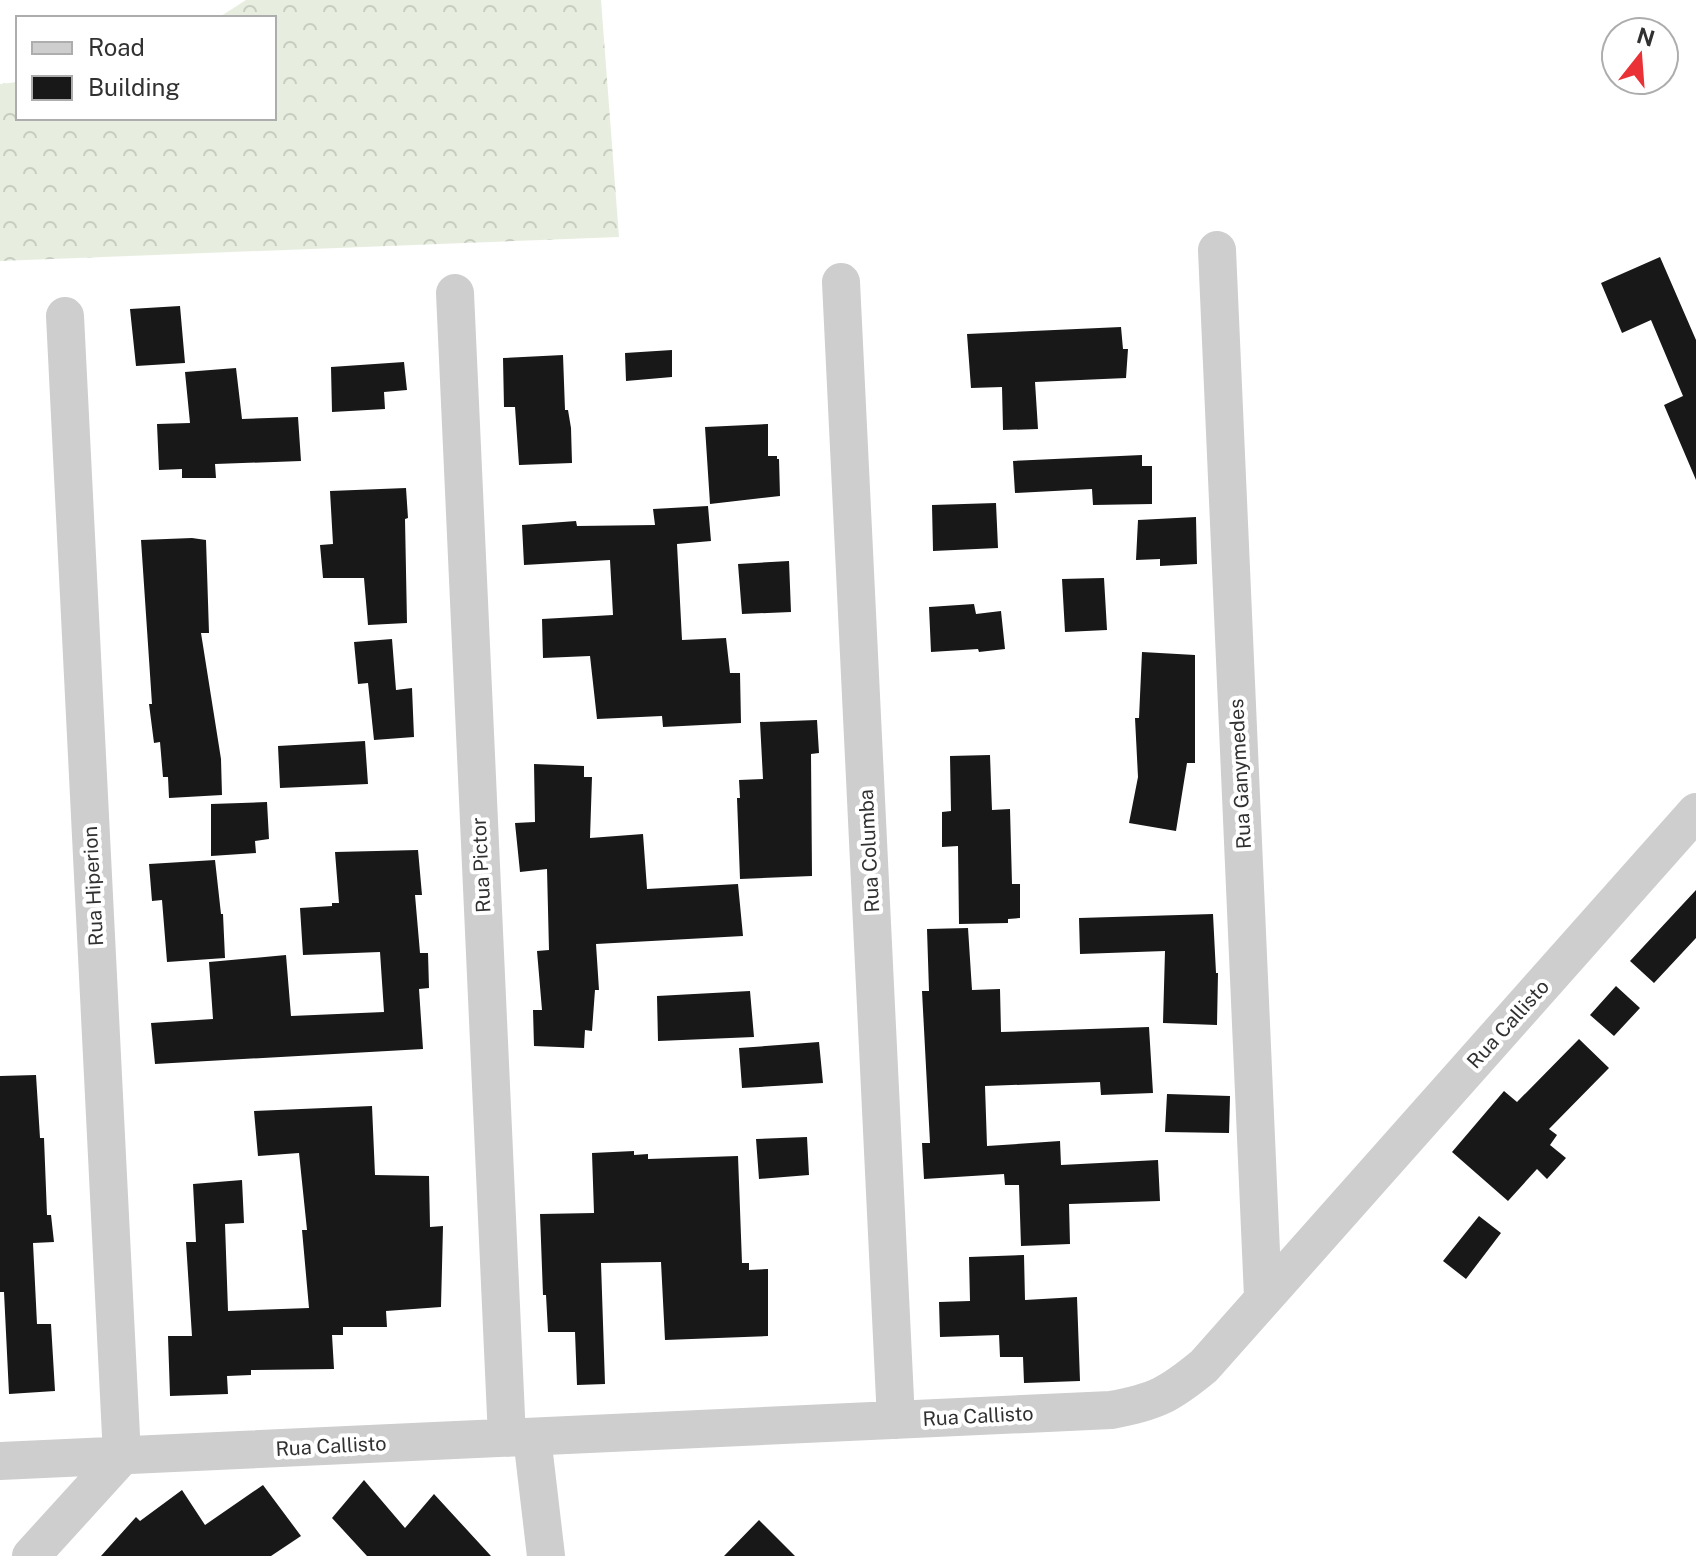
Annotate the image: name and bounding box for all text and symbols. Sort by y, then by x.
legend [16,16,276,120]
north arrow [1600,16,1680,96]
text: N [1634,22,1658,52]
text: Road [88,33,145,61]
text: Building [88,73,180,101]
street label: Rua Ganymedes [1224,698,1256,850]
street label: Rua Columba [854,789,884,913]
street label: Rua Pictor [467,816,495,913]
street label: Rua Hiperion [78,825,108,947]
street label: Rua Callisto [1462,975,1554,1073]
street label: Rua Callisto [922,1401,1034,1431]
street label: Rua Callisto [275,1431,387,1461]

